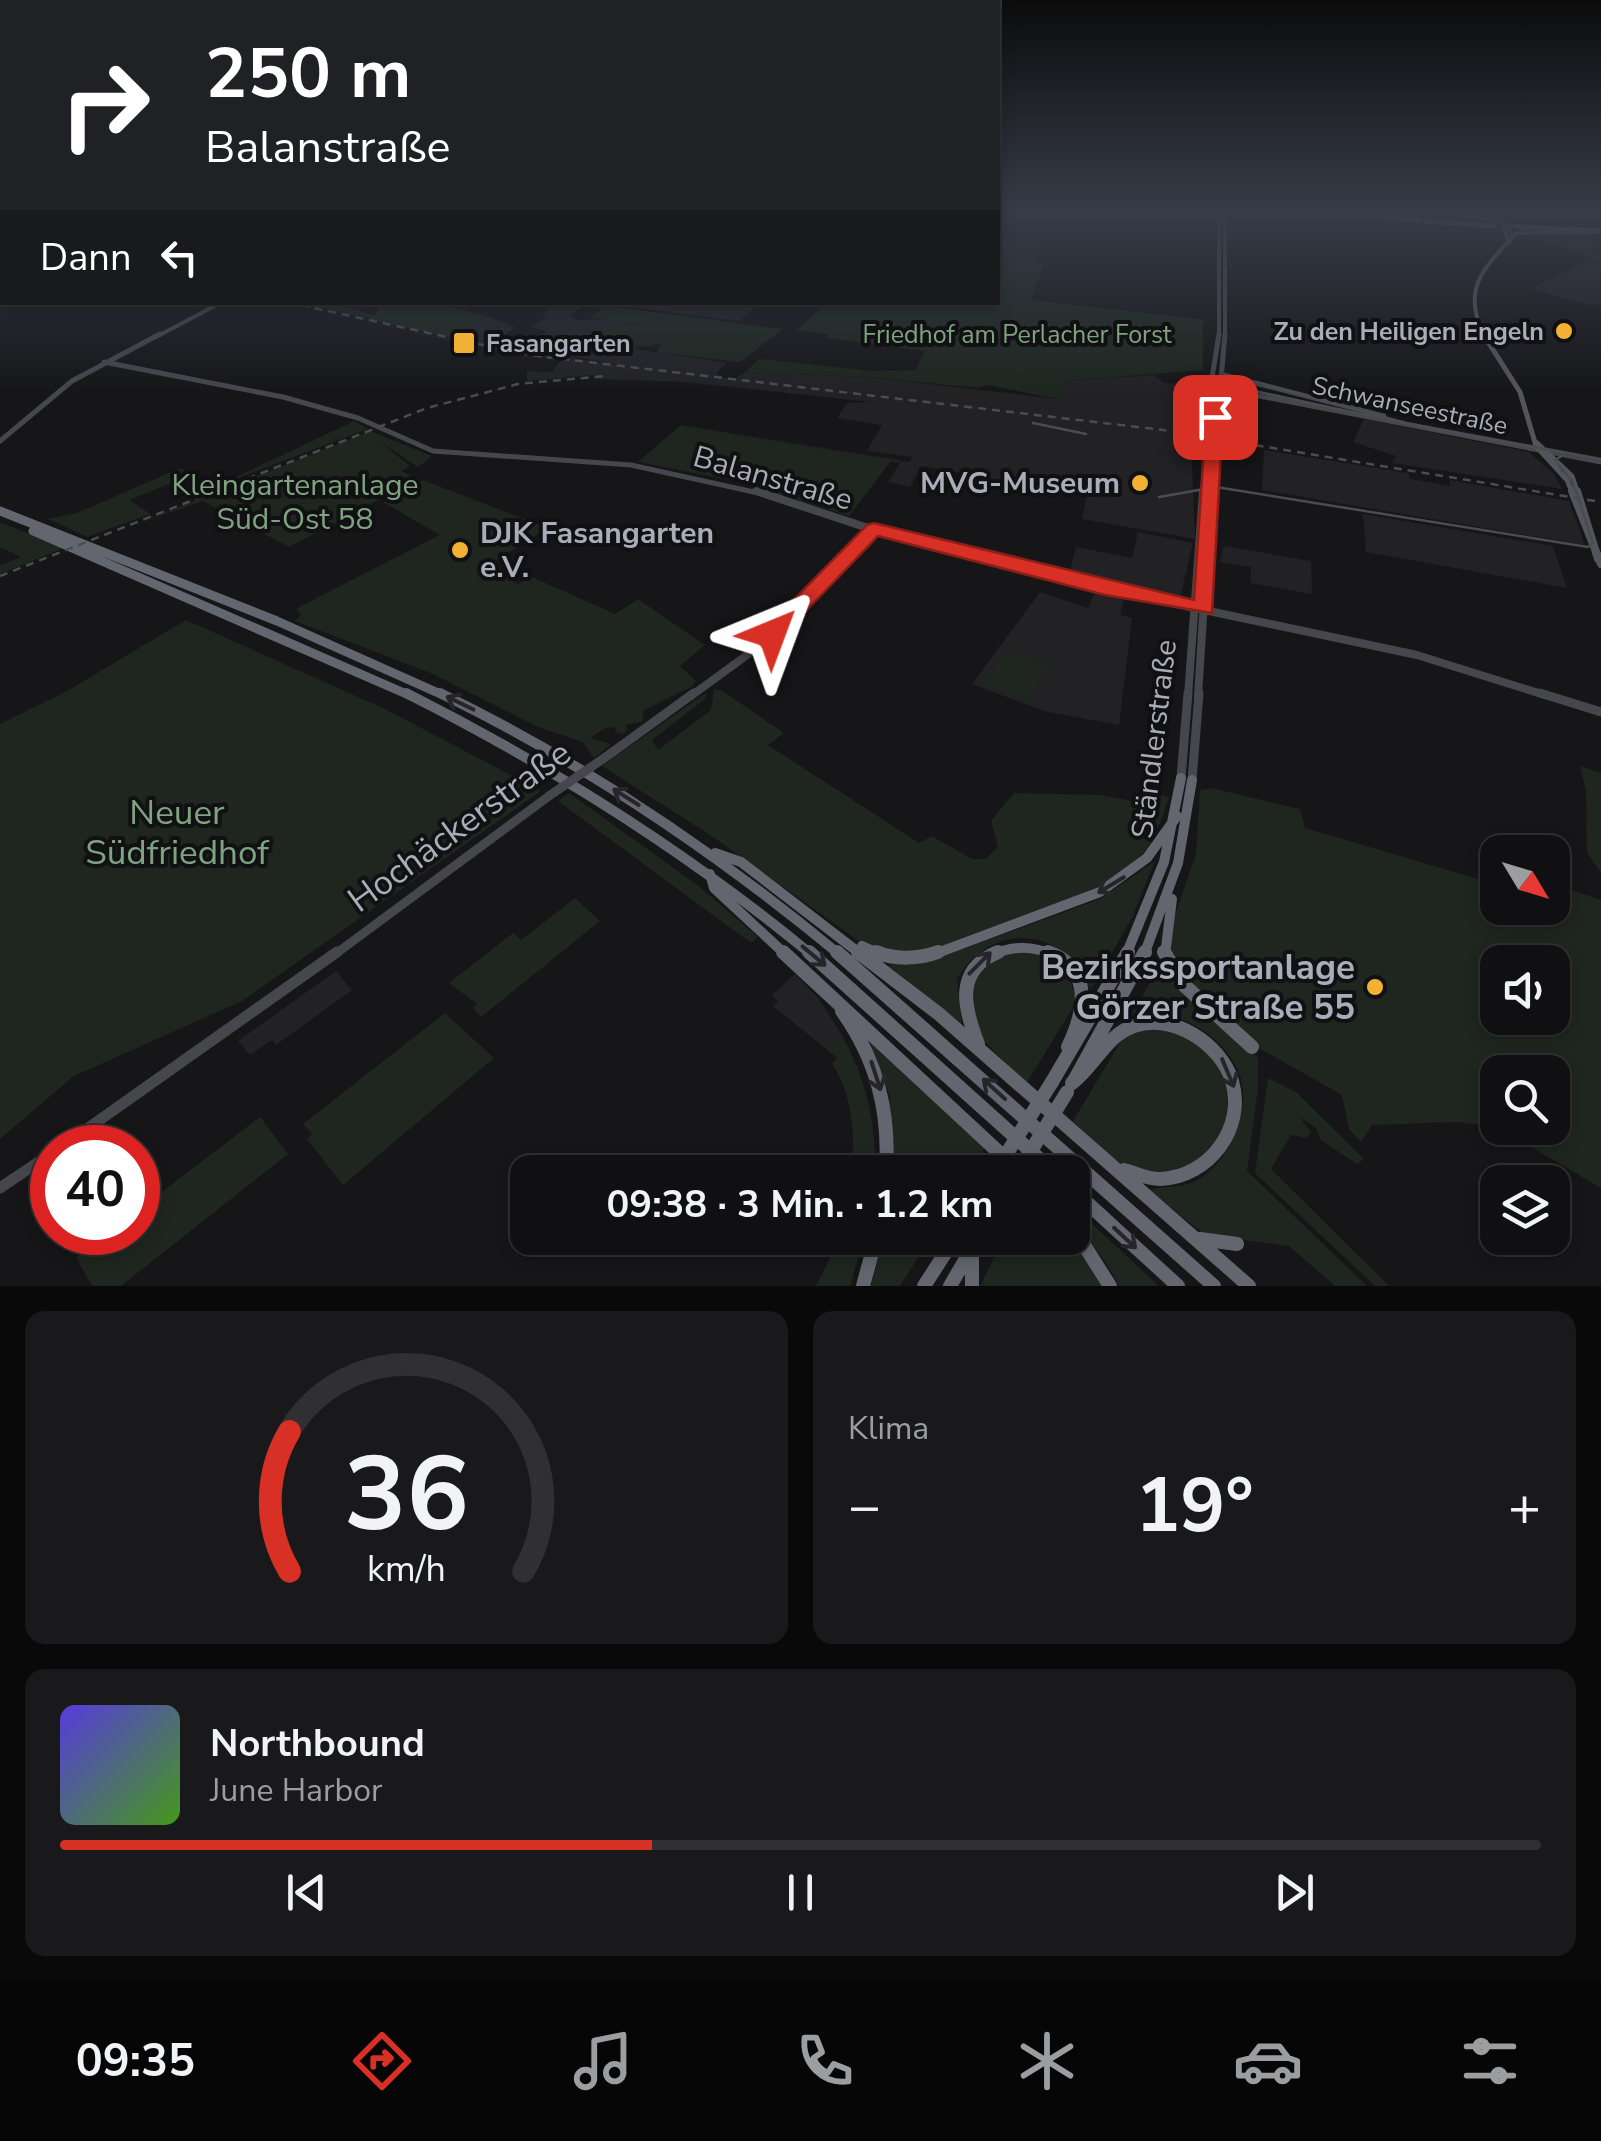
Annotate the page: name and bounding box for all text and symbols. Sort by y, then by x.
text: 250 m [205,26,411,122]
icon: right [40,40,170,170]
text: Balanstraße [205,117,451,178]
icon: left [152,230,207,285]
text: Dann [40,232,132,283]
place label: Zu den Heiligen Engeln [1274,315,1544,349]
park label: Friedhof am Perlacher Forst [862,318,1172,352]
marker: Zu den Heiligen Engeln [1553,320,1575,342]
place label: Fasangarten [486,327,631,361]
marker: Fasangarten [451,330,477,356]
street label: Schwanseestraße [1309,369,1511,443]
pin [1173,375,1258,460]
icon: arrive [1188,390,1243,445]
street label: Balanstraße [689,436,857,521]
place label: MVG-Museum [920,463,1120,504]
park label: Kleingartenanlage Süd-Ost 58 [171,465,419,540]
marker: MVG-Museum [1129,472,1151,494]
place label: DJK Fasangarten e.V. [480,513,714,588]
marker: DJK Fasangarten e.V. [449,539,471,561]
position arrow [720,582,824,686]
street label: Ständlerstraße [1122,637,1187,841]
one-way arrow [446,693,475,712]
street label: Hochäckerstraße [338,730,580,923]
one-way arrow [612,786,640,807]
park label: Neuer Südfriedhof [85,789,270,876]
north arrow [1480,835,1570,925]
map controls [1480,835,1570,1255]
one-way arrow [1097,876,1126,896]
place label: Bezirkssportanlage Görzer Straße 55 [1041,944,1355,1031]
one-way arrow [801,945,826,968]
button: sound [1480,945,1570,1035]
one-way arrow [968,952,992,976]
marker: Bezirkssportanlage Görzer Straße 55 [1364,976,1386,998]
button: search [1480,1055,1570,1145]
one-way arrow [1220,1057,1238,1088]
one-way arrow [869,1060,887,1092]
one-way arrow [982,1079,1008,1101]
speed limit sign: 40 [30,1125,160,1255]
button: layers [1480,1165,1570,1255]
text: 09:38 · 3 Min. · 1.2 km [607,1179,993,1230]
one-way arrow [1112,1226,1137,1249]
text: Klima [848,1407,929,1450]
text: 36 [344,1424,469,1566]
text: 19° [1135,1455,1254,1557]
text: − [848,1469,881,1544]
text: + [1508,1469,1541,1544]
text: km/h [367,1545,446,1594]
text: Northbound [210,1718,425,1769]
text: June Harbor [210,1769,382,1812]
icon: previous [279,1865,334,1920]
icon: pause [773,1865,828,1920]
icon: next [1267,1865,1322,1920]
icon: directions [347,2026,417,2096]
icon: music [568,2026,638,2096]
icon: phone [790,2026,860,2096]
icon: climate [1012,2026,1082,2096]
icon: car [1233,2026,1303,2096]
icon: filters [1455,2026,1525,2096]
text: 09:35 [76,2031,195,2092]

